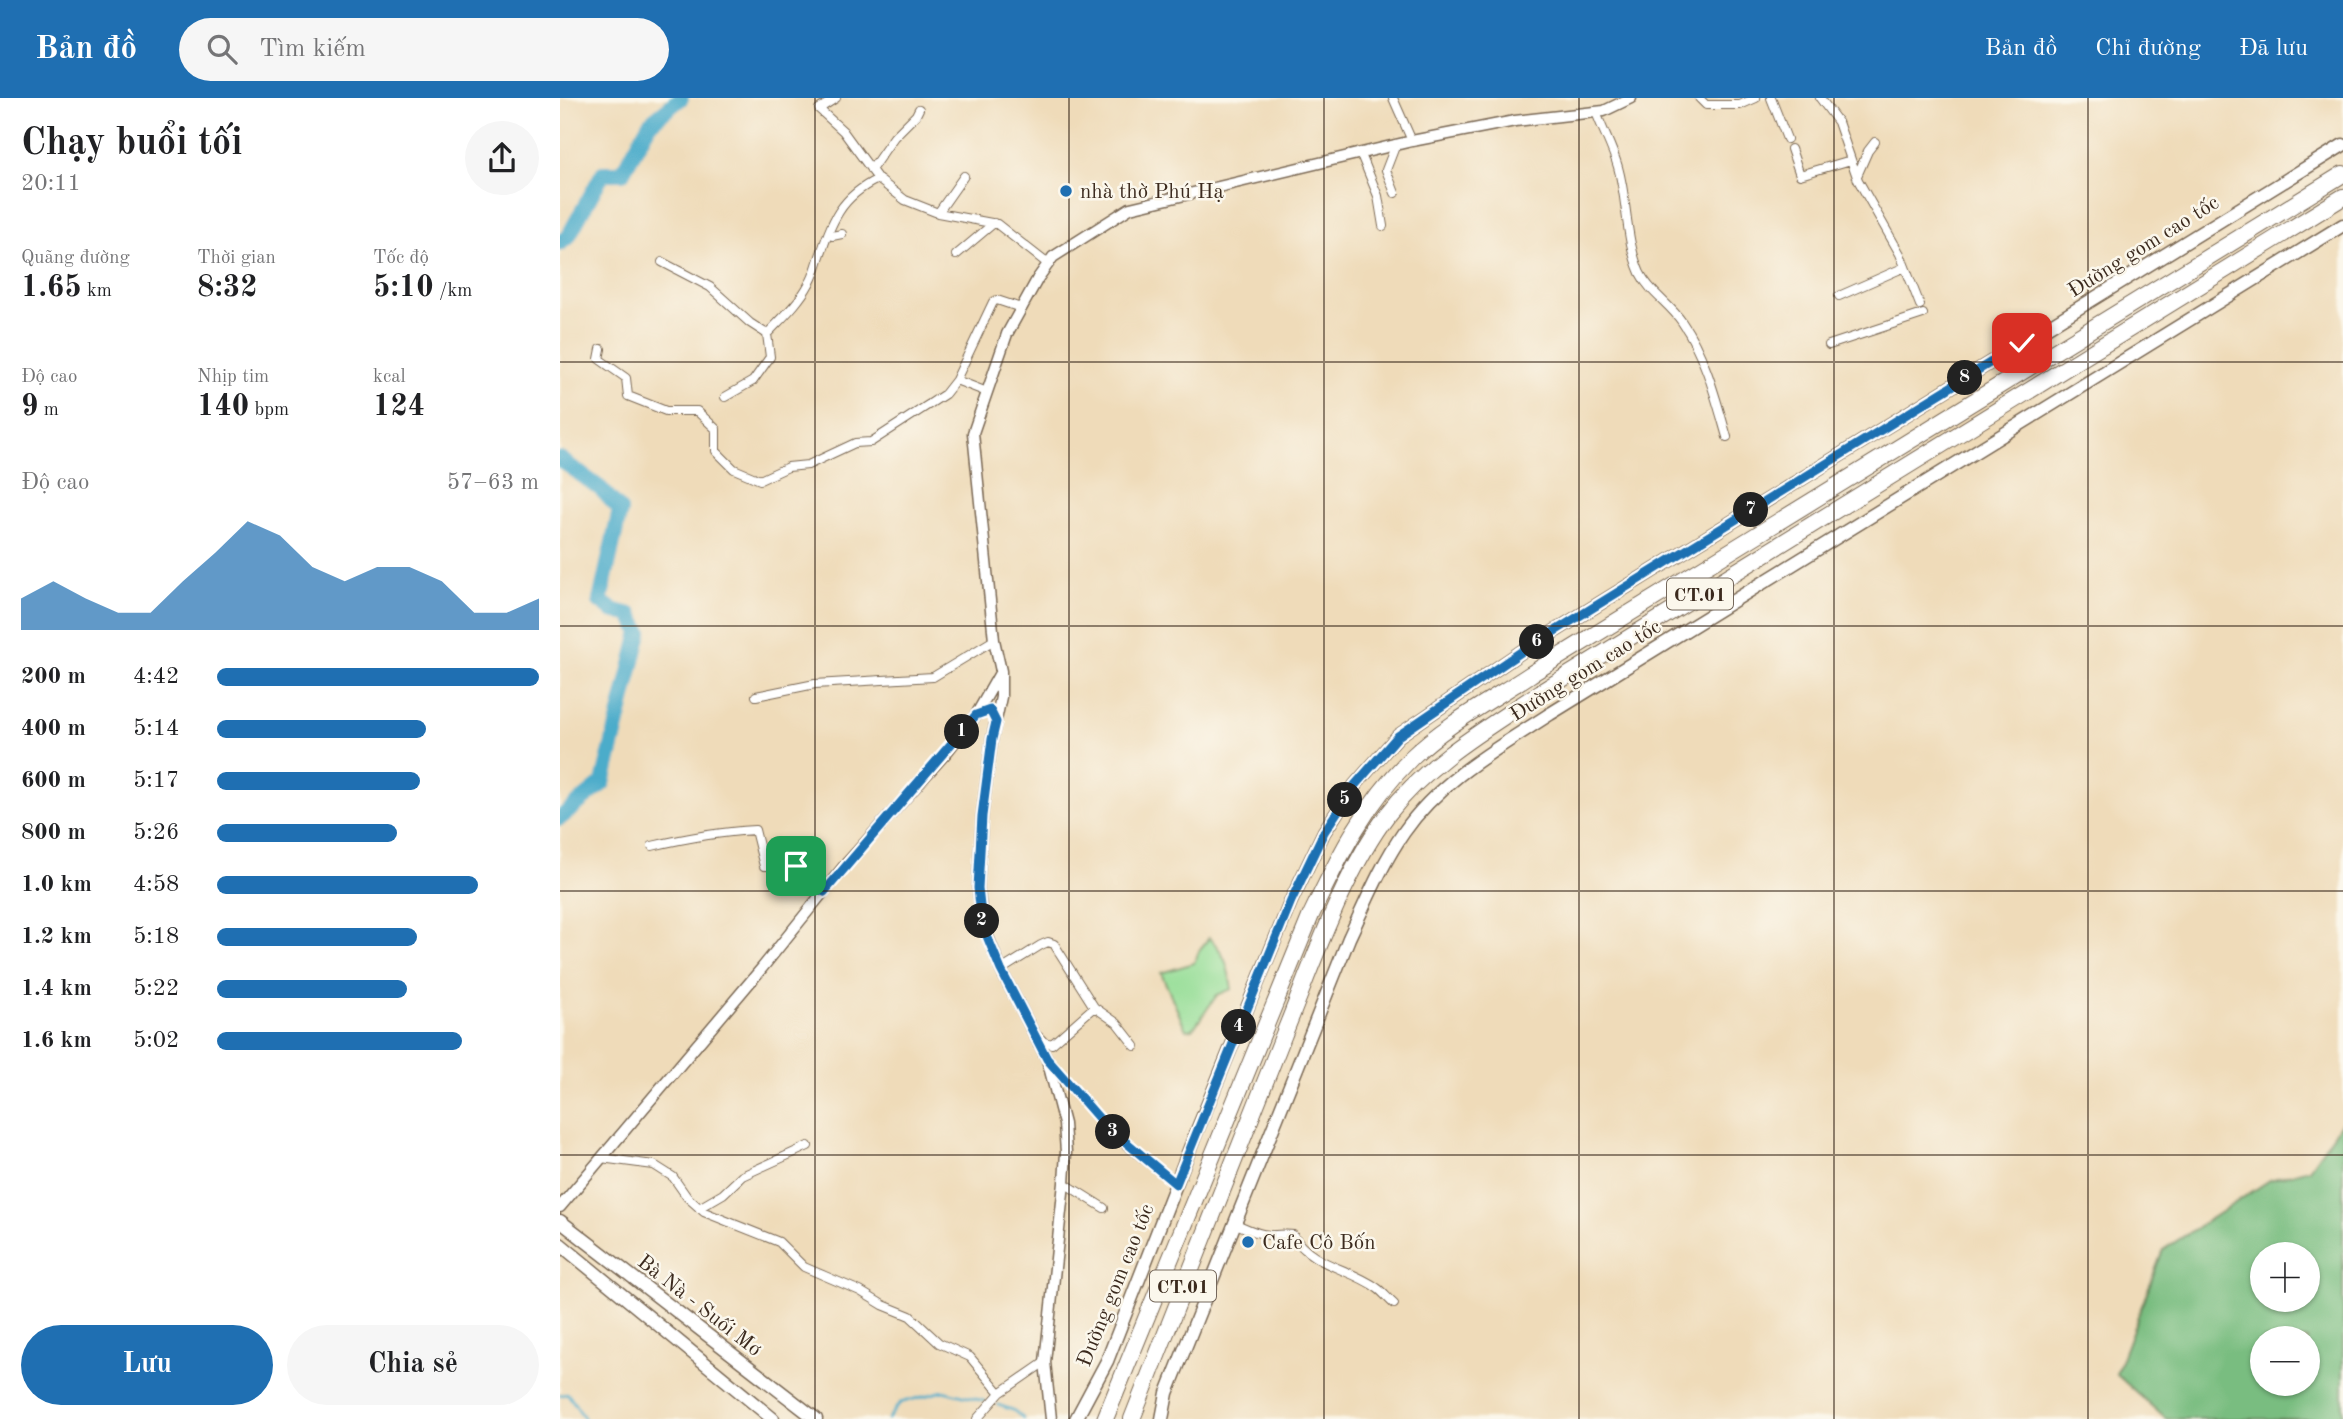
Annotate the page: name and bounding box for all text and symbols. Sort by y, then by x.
search box [179,18,669,81]
icon: search [203,30,241,68]
text: Bản đồ [35,33,137,66]
text: Tìm kiếm [259,36,366,62]
text: Bản đồ [1985,37,2057,61]
text: Chỉ đường [2095,37,2201,61]
text: Đã lưu [2239,37,2308,61]
button: share [465,121,539,195]
text: Chạy buổi tối [21,125,242,163]
text: 20:11 [21,172,81,195]
place label: nhà thờ Phú Hạ [1080,182,1224,203]
marker: nhà thờ Phú Hạ [1058,183,1074,199]
street label: Đường gom cao tốc [2064,192,2223,302]
text: Quãng đường [21,249,130,268]
text: Thời gian [197,249,276,268]
text: Tốc độ [373,249,429,268]
text: 1.65 [21,273,82,303]
text: 8:32 [197,273,258,303]
text: 5:10 [373,273,434,303]
text: km [82,282,112,301]
text: /km [434,282,472,301]
pin [1992,313,2052,373]
icon: check [2003,324,2041,362]
pin: 8 [1948,360,1982,396]
text: Độ cao [21,368,77,387]
text: Nhịp tim [197,368,269,387]
text: kcal [373,368,406,387]
text: 8 [1959,368,1970,387]
text: 9 [21,392,38,422]
text: 140 [197,392,249,422]
text: 124 [373,392,425,422]
text: m [38,401,59,420]
text: bpm [249,401,289,420]
text: Độ cao [21,471,89,494]
text: 57–63 m [447,471,539,494]
pin: 7 [1734,492,1768,528]
text: 7 [1745,500,1756,519]
road number: CT.01 [1667,579,1733,610]
street label: Đường gom cao tốc [1506,616,1665,726]
pin: 6 [1520,624,1555,660]
text: 6 [1531,632,1542,651]
text: 200 m [21,665,86,688]
text: 4:42 [133,665,179,688]
pin: 1 [944,714,980,750]
text: 400 m [21,717,86,740]
text: 5:14 [133,717,179,740]
text: 1 [956,722,967,741]
text: 600 m [21,769,86,792]
text: 5:17 [133,769,179,792]
pin: 5 [1328,782,1362,818]
text: 5 [1339,790,1350,809]
text: 800 m [21,821,86,844]
text: 5:26 [133,821,179,844]
pin [766,836,826,896]
icon: arrive [777,847,815,885]
text: 1.0 km [21,873,92,896]
text: 4:58 [133,873,179,896]
pin: 2 [964,904,1000,938]
text: 2 [976,911,987,930]
text: 1.2 km [21,925,92,948]
text: 5:18 [133,925,179,948]
text: 1.4 km [21,977,92,1000]
text: 5:22 [133,977,179,1000]
pin: 4 [1222,1010,1256,1044]
text: 4 [1233,1017,1244,1036]
text: 1.6 km [21,1029,92,1052]
text: 5:02 [133,1029,179,1052]
pin: 3 [1096,1114,1130,1150]
text: 3 [1107,1122,1118,1141]
street label: Đường gom cao tốc [1073,1201,1159,1370]
place label: Cafe Cô Bốn [1262,1232,1376,1254]
marker: Cafe Cô Bốn [1240,1234,1256,1250]
map controls [2250,1242,2320,1396]
button: + [2250,1242,2320,1312]
street label: Bà Nà - Suối Mơ [633,1251,766,1361]
road number: CT.01 [1150,1270,1216,1302]
button: Lưu [21,1325,273,1405]
button: Chia sẻ [287,1325,539,1405]
button: − [2250,1326,2320,1396]

